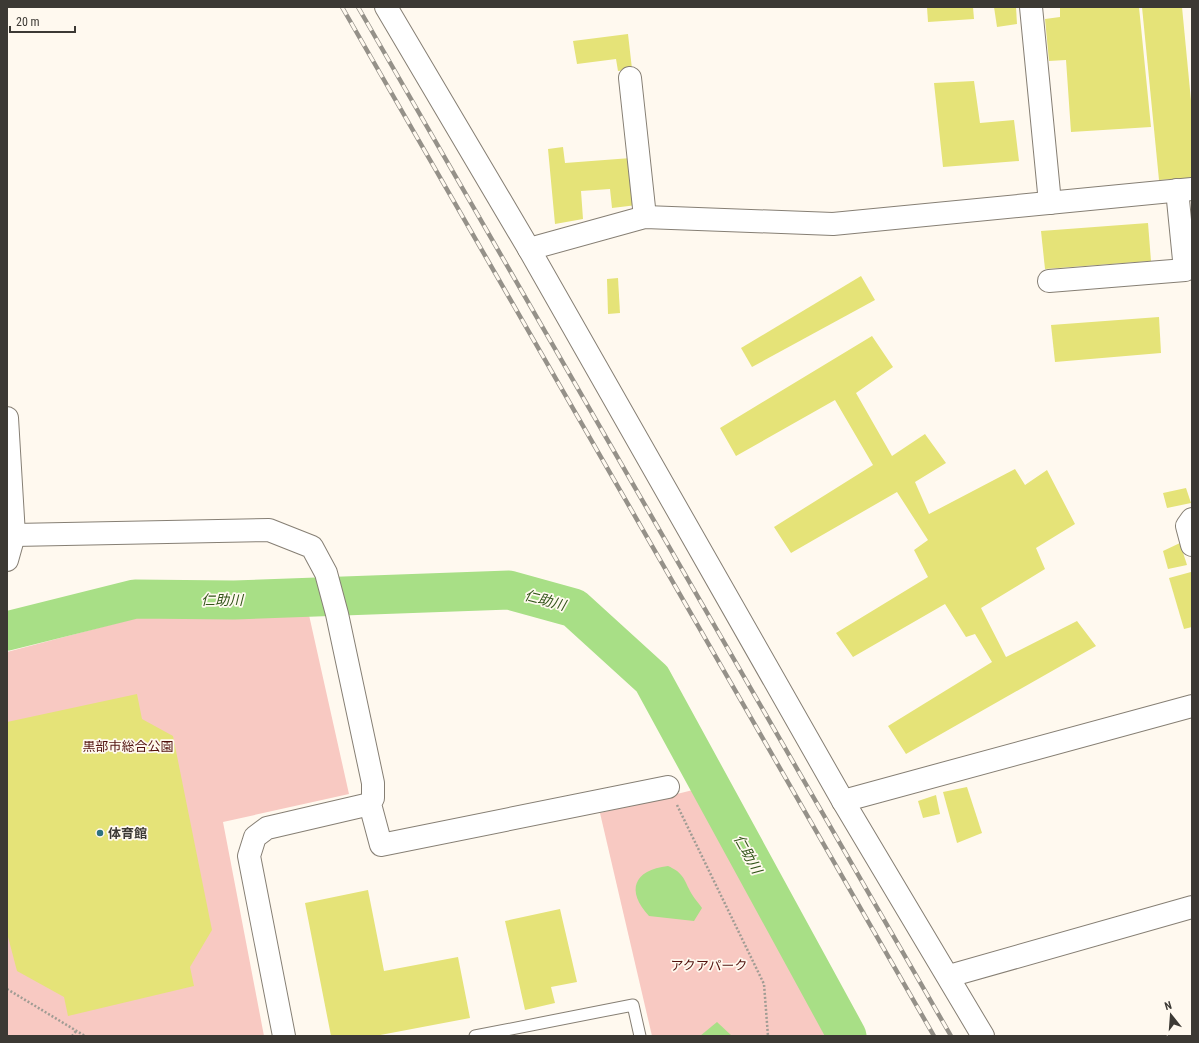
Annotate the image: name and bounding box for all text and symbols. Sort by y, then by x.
scale bar [10,8,75,34]
text: 20 m [16,15,40,29]
water label: 仁助川 [523,587,569,614]
water label: 仁助川 [201,592,245,608]
park label: 黒部市総合公園 [82,739,174,754]
place label: 体育館 [108,826,147,841]
marker: 体育館 [95,828,105,838]
water label: 仁助川 [731,832,766,878]
park label: アクアパーク [670,958,748,973]
north arrow [1151,995,1191,1035]
text: N [1163,999,1174,1013]

